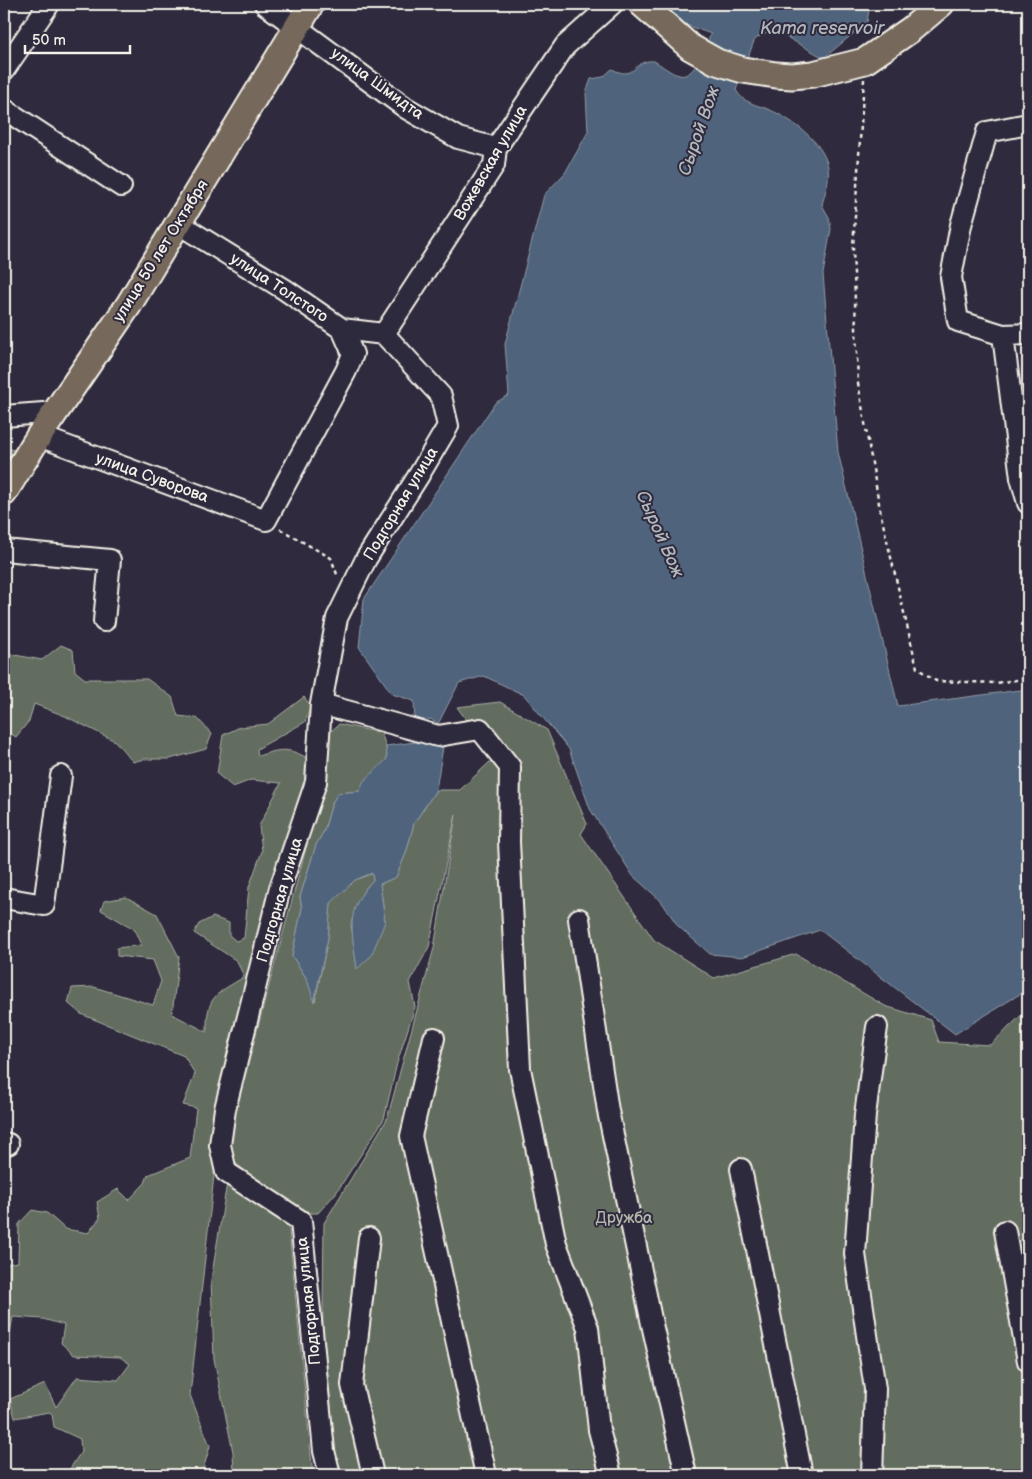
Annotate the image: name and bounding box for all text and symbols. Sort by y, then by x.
water label: Kama reservoir [760,18,885,39]
scale bar [25,22,130,54]
text: 50 m [32,31,66,50]
street label: улица Шмидта [327,44,427,124]
water label: Сырой Вож [674,83,724,178]
street label: Вожевская улица [450,102,532,224]
street label: улица 50 лет Октября [109,176,213,326]
street label: улица Толстого [227,249,331,327]
street label: Подгорная улица [360,443,443,564]
street label: улица Суворова [93,449,212,507]
water label: Сырой Вож [631,487,689,581]
street label: Подгорная улица [253,835,307,965]
park label: Дружба [595,1209,653,1228]
street label: Подгорная улица [293,1235,325,1366]

